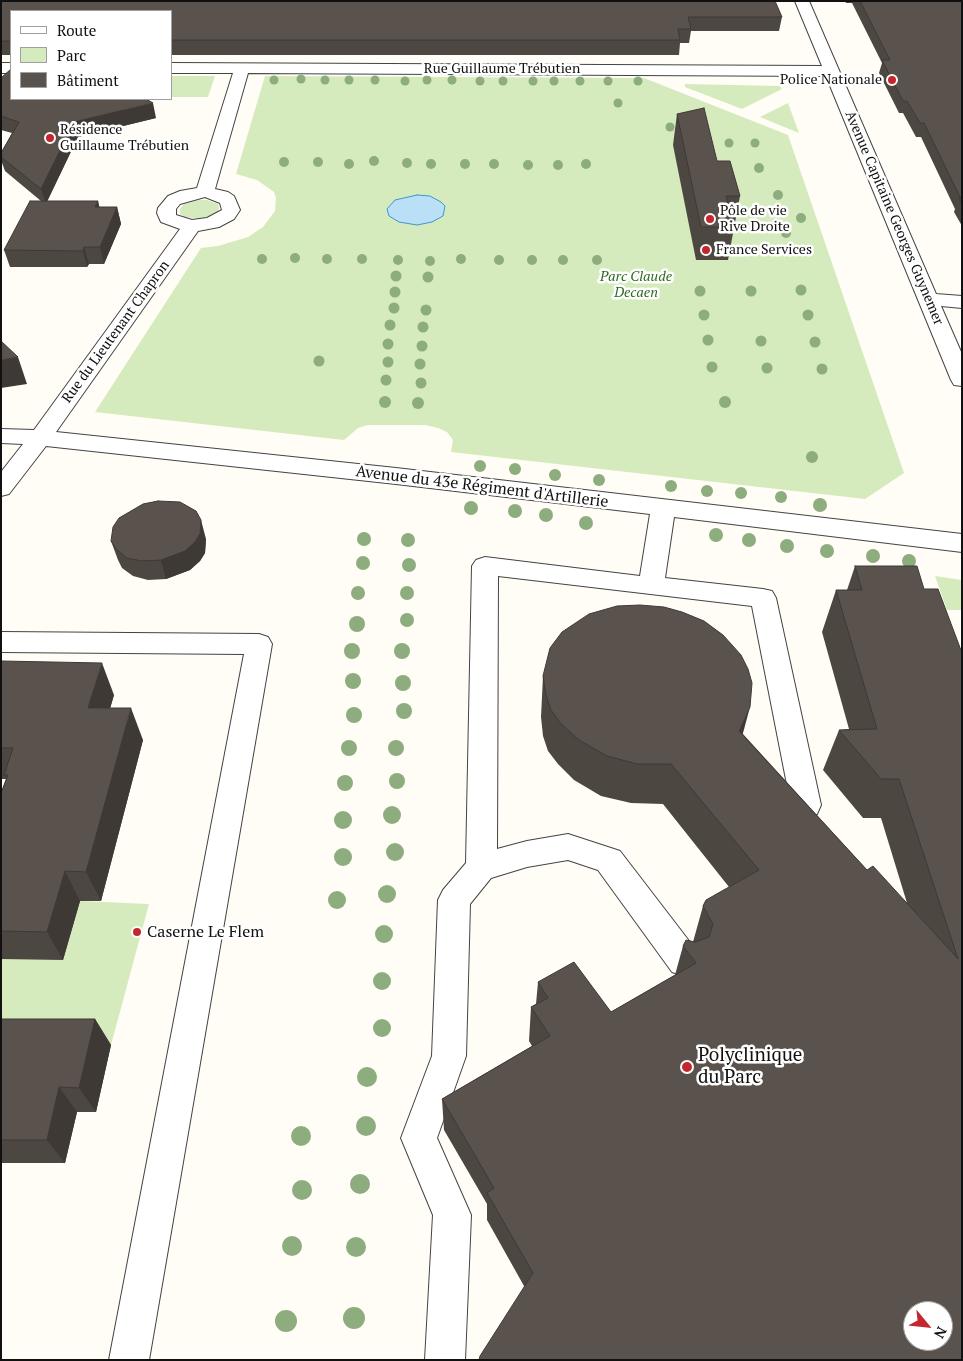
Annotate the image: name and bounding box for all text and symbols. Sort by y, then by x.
legend [10,10,172,100]
text: Route [57,20,96,40]
text: Parc [57,45,86,65]
street label: Rue Guillaume Trébutien [424,61,580,77]
text: Bâtiment [57,70,119,90]
place label: Police Nationale [780,72,882,88]
marker: Police Nationale [886,74,898,86]
street label: Avenue Capitaine Georges Guynemer [841,108,947,328]
place label: Résidence Guillaume Trébutien [60,122,189,154]
marker: Résidence Guillaume Trébutien [44,132,56,144]
place label: Pôle de vie Rive Droite [720,203,790,236]
marker: Pôle de vie Rive Droite [704,213,716,225]
place label: France Services [716,242,812,258]
marker: France Services [700,244,712,256]
street label: Rue du Lieutenant Chapron [59,258,173,406]
park label: Parc Claude Decaen [600,269,672,302]
street label: Avenue du 43e Régiment d'Artillerie [355,462,609,512]
place label: Caserne Le Flem [147,922,264,942]
marker: Caserne Le Flem [131,926,143,938]
place label: Polyclinique du Parc [698,1045,802,1089]
marker: Polyclinique du Parc [680,1060,694,1074]
north arrow [903,1301,953,1351]
text: N [930,1324,952,1342]

